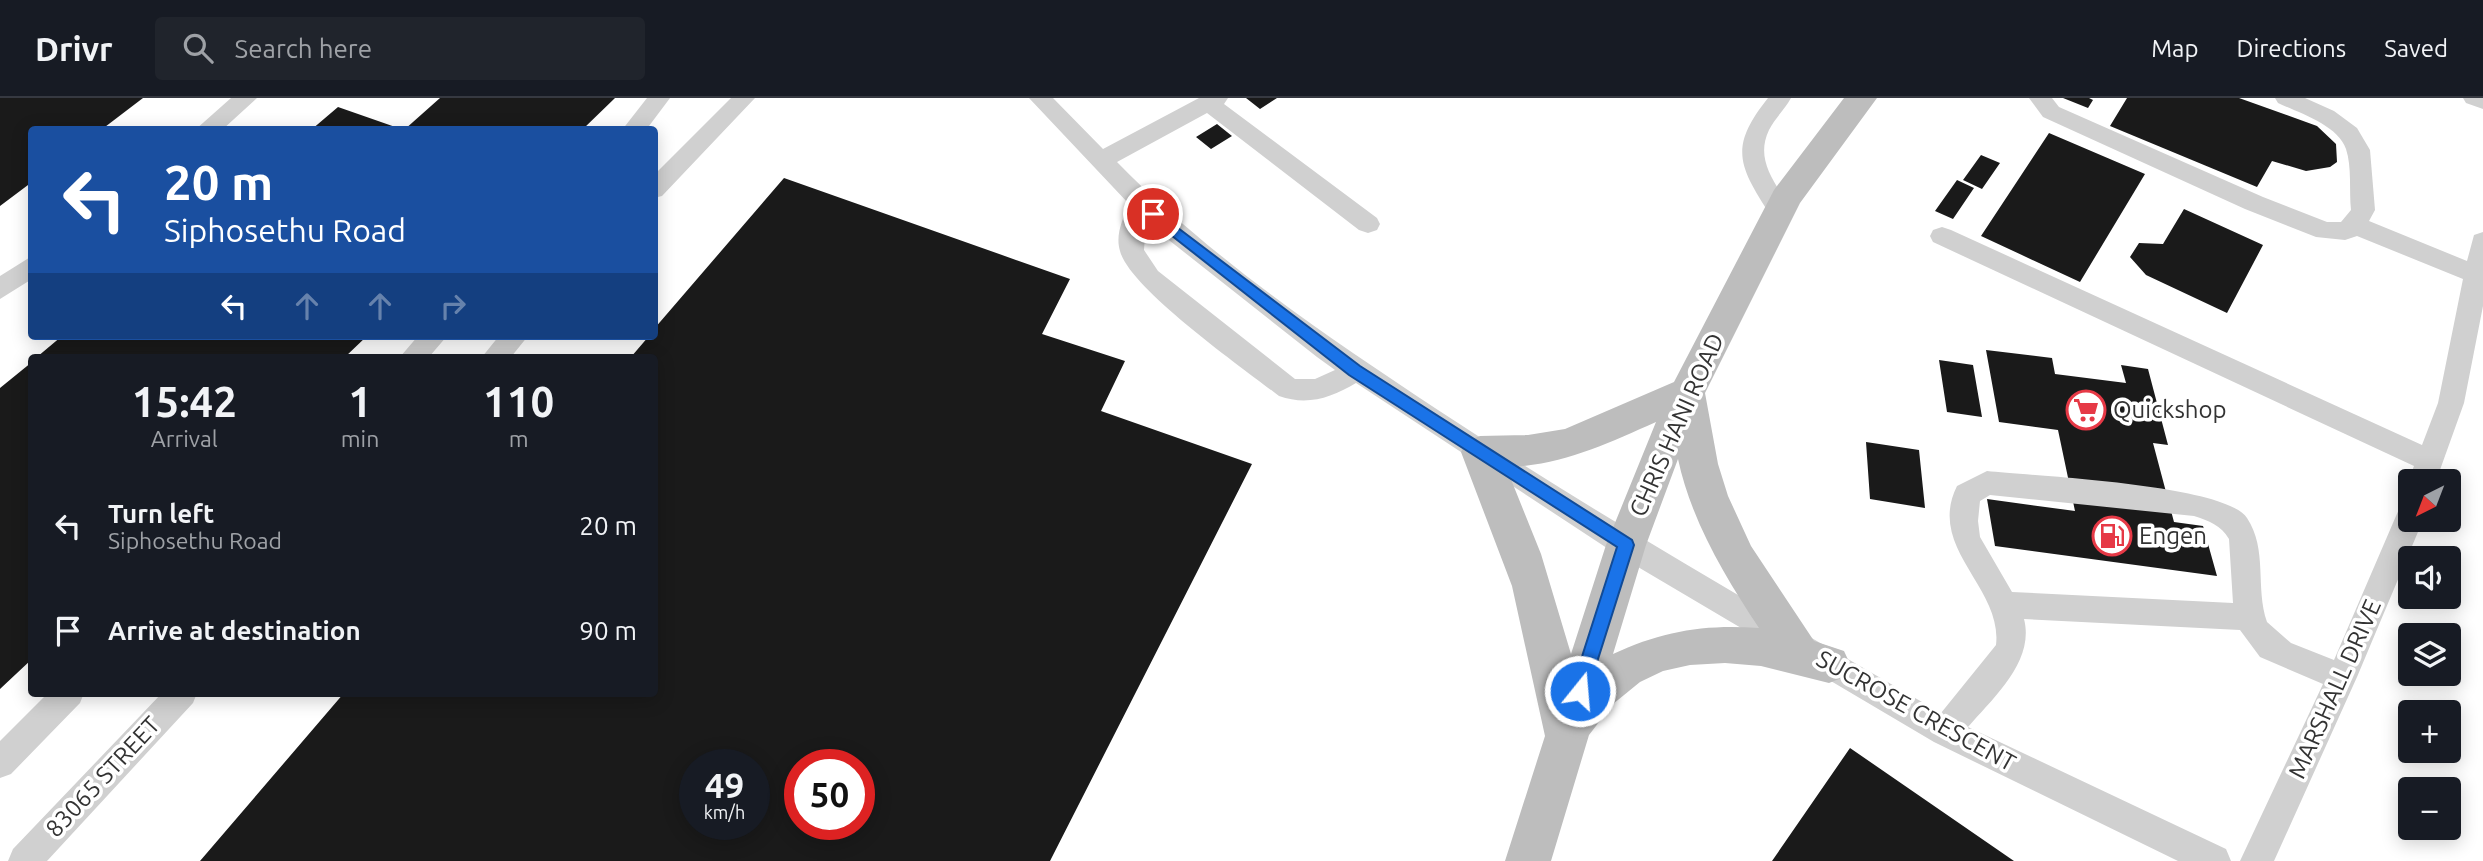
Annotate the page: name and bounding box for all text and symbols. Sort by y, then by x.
search box [155,17,645,80]
icon: search [179,29,217,67]
text: Drivr [35,30,113,67]
text: Search here [235,34,372,63]
text: Map [2151,35,2198,62]
text: Directions [2236,35,2346,62]
text: Saved [2384,35,2448,62]
icon: left [49,154,140,245]
text: 20 m [164,154,273,209]
pin [1123,184,1183,244]
icon: arrive [1134,195,1172,233]
text: Siphosethu Road [164,212,406,248]
icon: left [215,287,253,325]
icon: ahead [288,287,326,325]
icon: ahead [361,287,399,325]
icon: right [434,287,472,325]
street label: CHRIS HANI ROAD [1624,329,1729,521]
text: 15:42 [132,378,237,425]
text: 1 [348,378,372,425]
text: 110 [483,378,554,425]
supermarket icon: Quickshop [2065,389,2107,431]
place label: Quickshop [2113,396,2227,423]
text: Arrival [151,426,218,451]
text: min [341,426,379,451]
text: m [509,426,529,451]
north arrow [2398,469,2460,532]
map controls [2398,469,2461,840]
text: Turn left [108,499,214,528]
icon: left [49,507,87,545]
text: 20 m [579,511,637,540]
fuel station icon: Engen [2091,515,2133,557]
place label: Engen [2139,522,2207,549]
text: Siphosethu Road [108,528,282,553]
button: sound [2398,546,2461,609]
street label: MARSHALL DRIVE [2283,595,2386,782]
icon: arrive [49,612,87,650]
text: Arrive at destination [108,616,361,645]
text: 90 m [579,616,637,645]
button: layers [2398,623,2461,686]
street label: SUCROSE CRESCENT [1812,645,2020,776]
position arrow [1543,654,1617,728]
button: + [2398,700,2461,763]
street label: 83065 STREET [40,711,165,842]
speed limit sign: 50 [784,749,875,840]
text: 49 [705,765,744,805]
button: − [2398,777,2461,840]
text: km/h [704,802,745,822]

